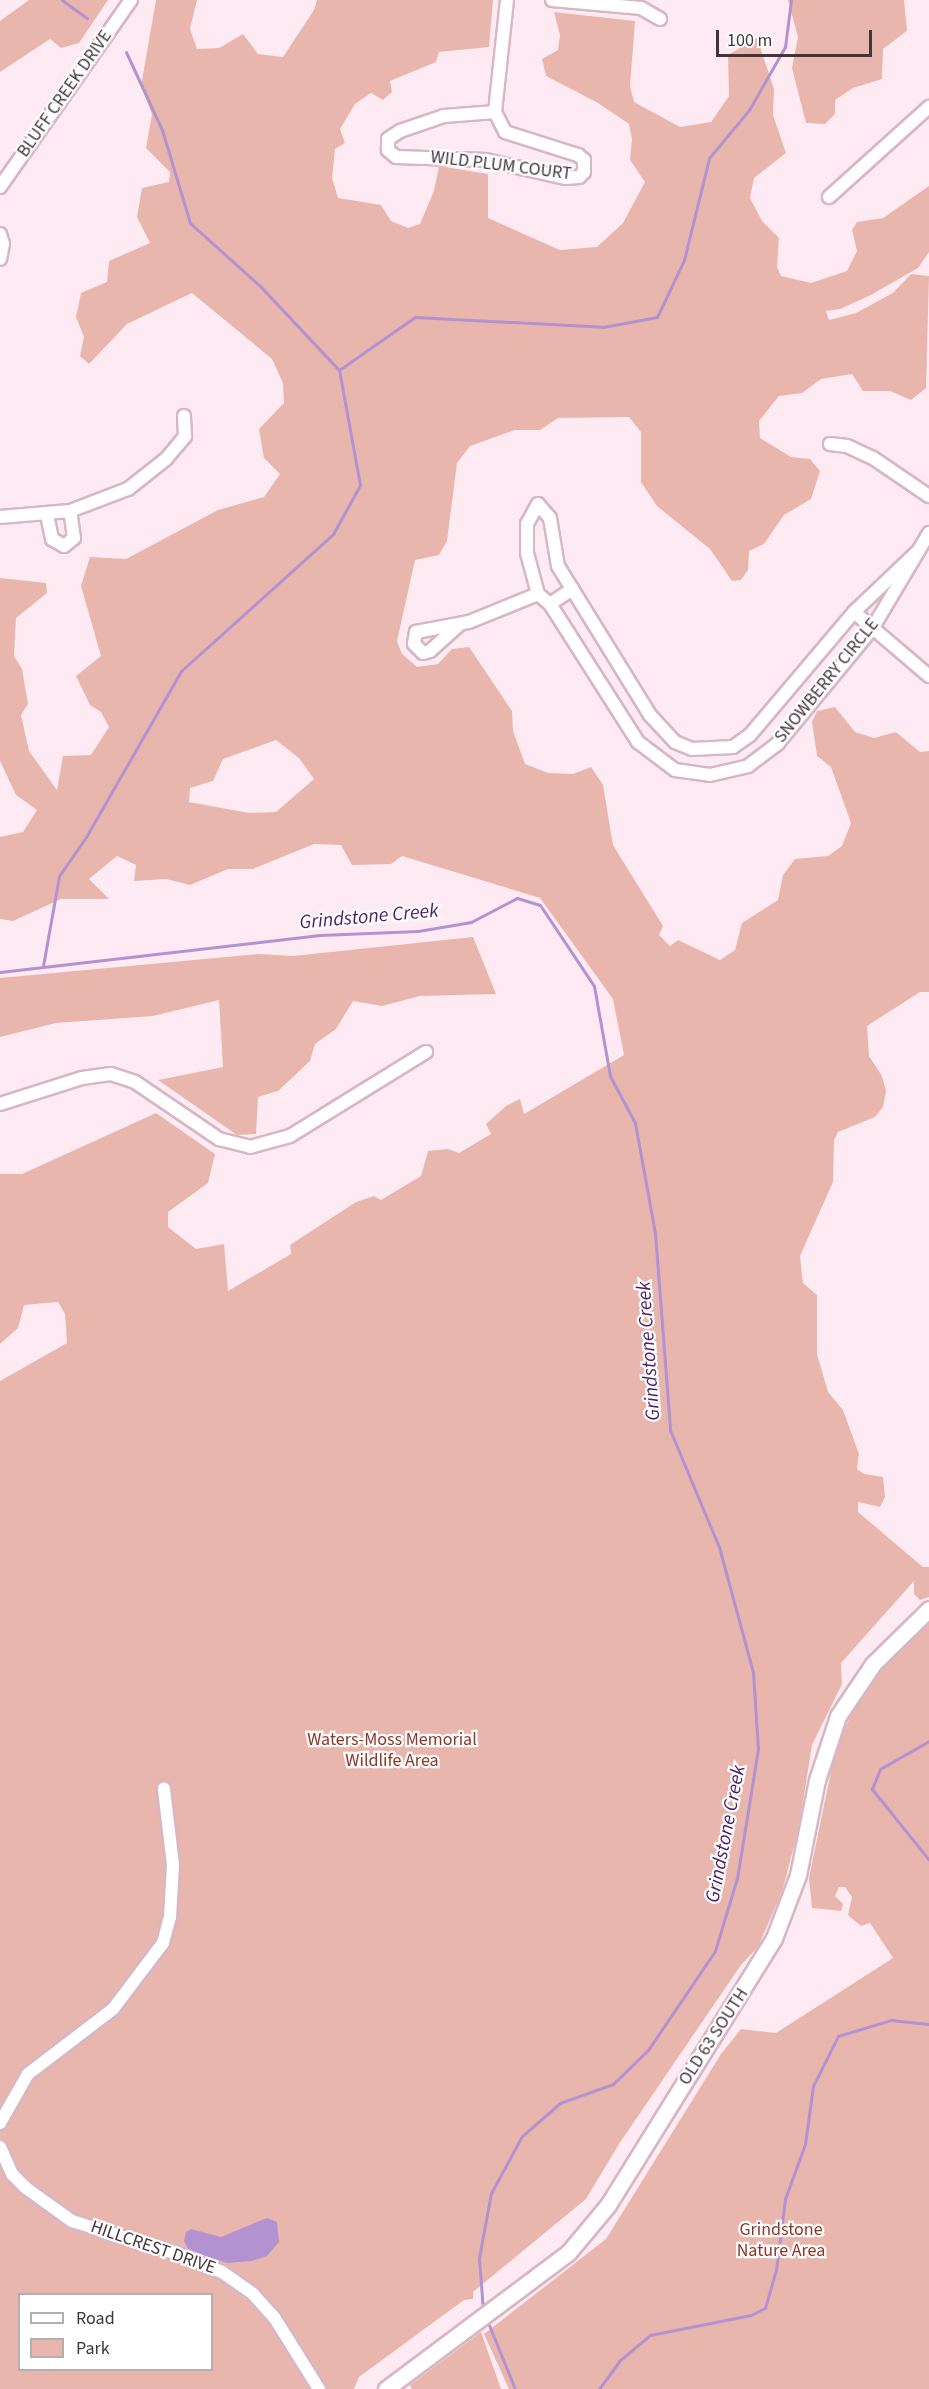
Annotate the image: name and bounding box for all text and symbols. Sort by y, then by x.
scale bar [719,18,875,56]
street label: BLUFF CREEK DRIVE [13,26,117,162]
text: 100 m [727,28,772,53]
street label: WILD PLUM COURT [429,147,573,185]
street label: SNOWBERRY CIRCLE [770,614,884,748]
water label: Grindstone Creek [298,899,440,935]
water label: Grindstone Creek [632,1281,666,1421]
park label: Waters-Moss Memorial Wildlife Area [307,1730,477,1772]
water label: Grindstone Creek [701,1763,751,1905]
street label: OLD 63 SOUTH [675,1984,753,2090]
street label: HILLCREST DRIVE [88,2216,218,2280]
park label: Grindstone Nature Area [737,2220,825,2262]
legend [18,2293,213,2371]
text: Road [76,2306,115,2331]
text: Park [76,2336,110,2361]

